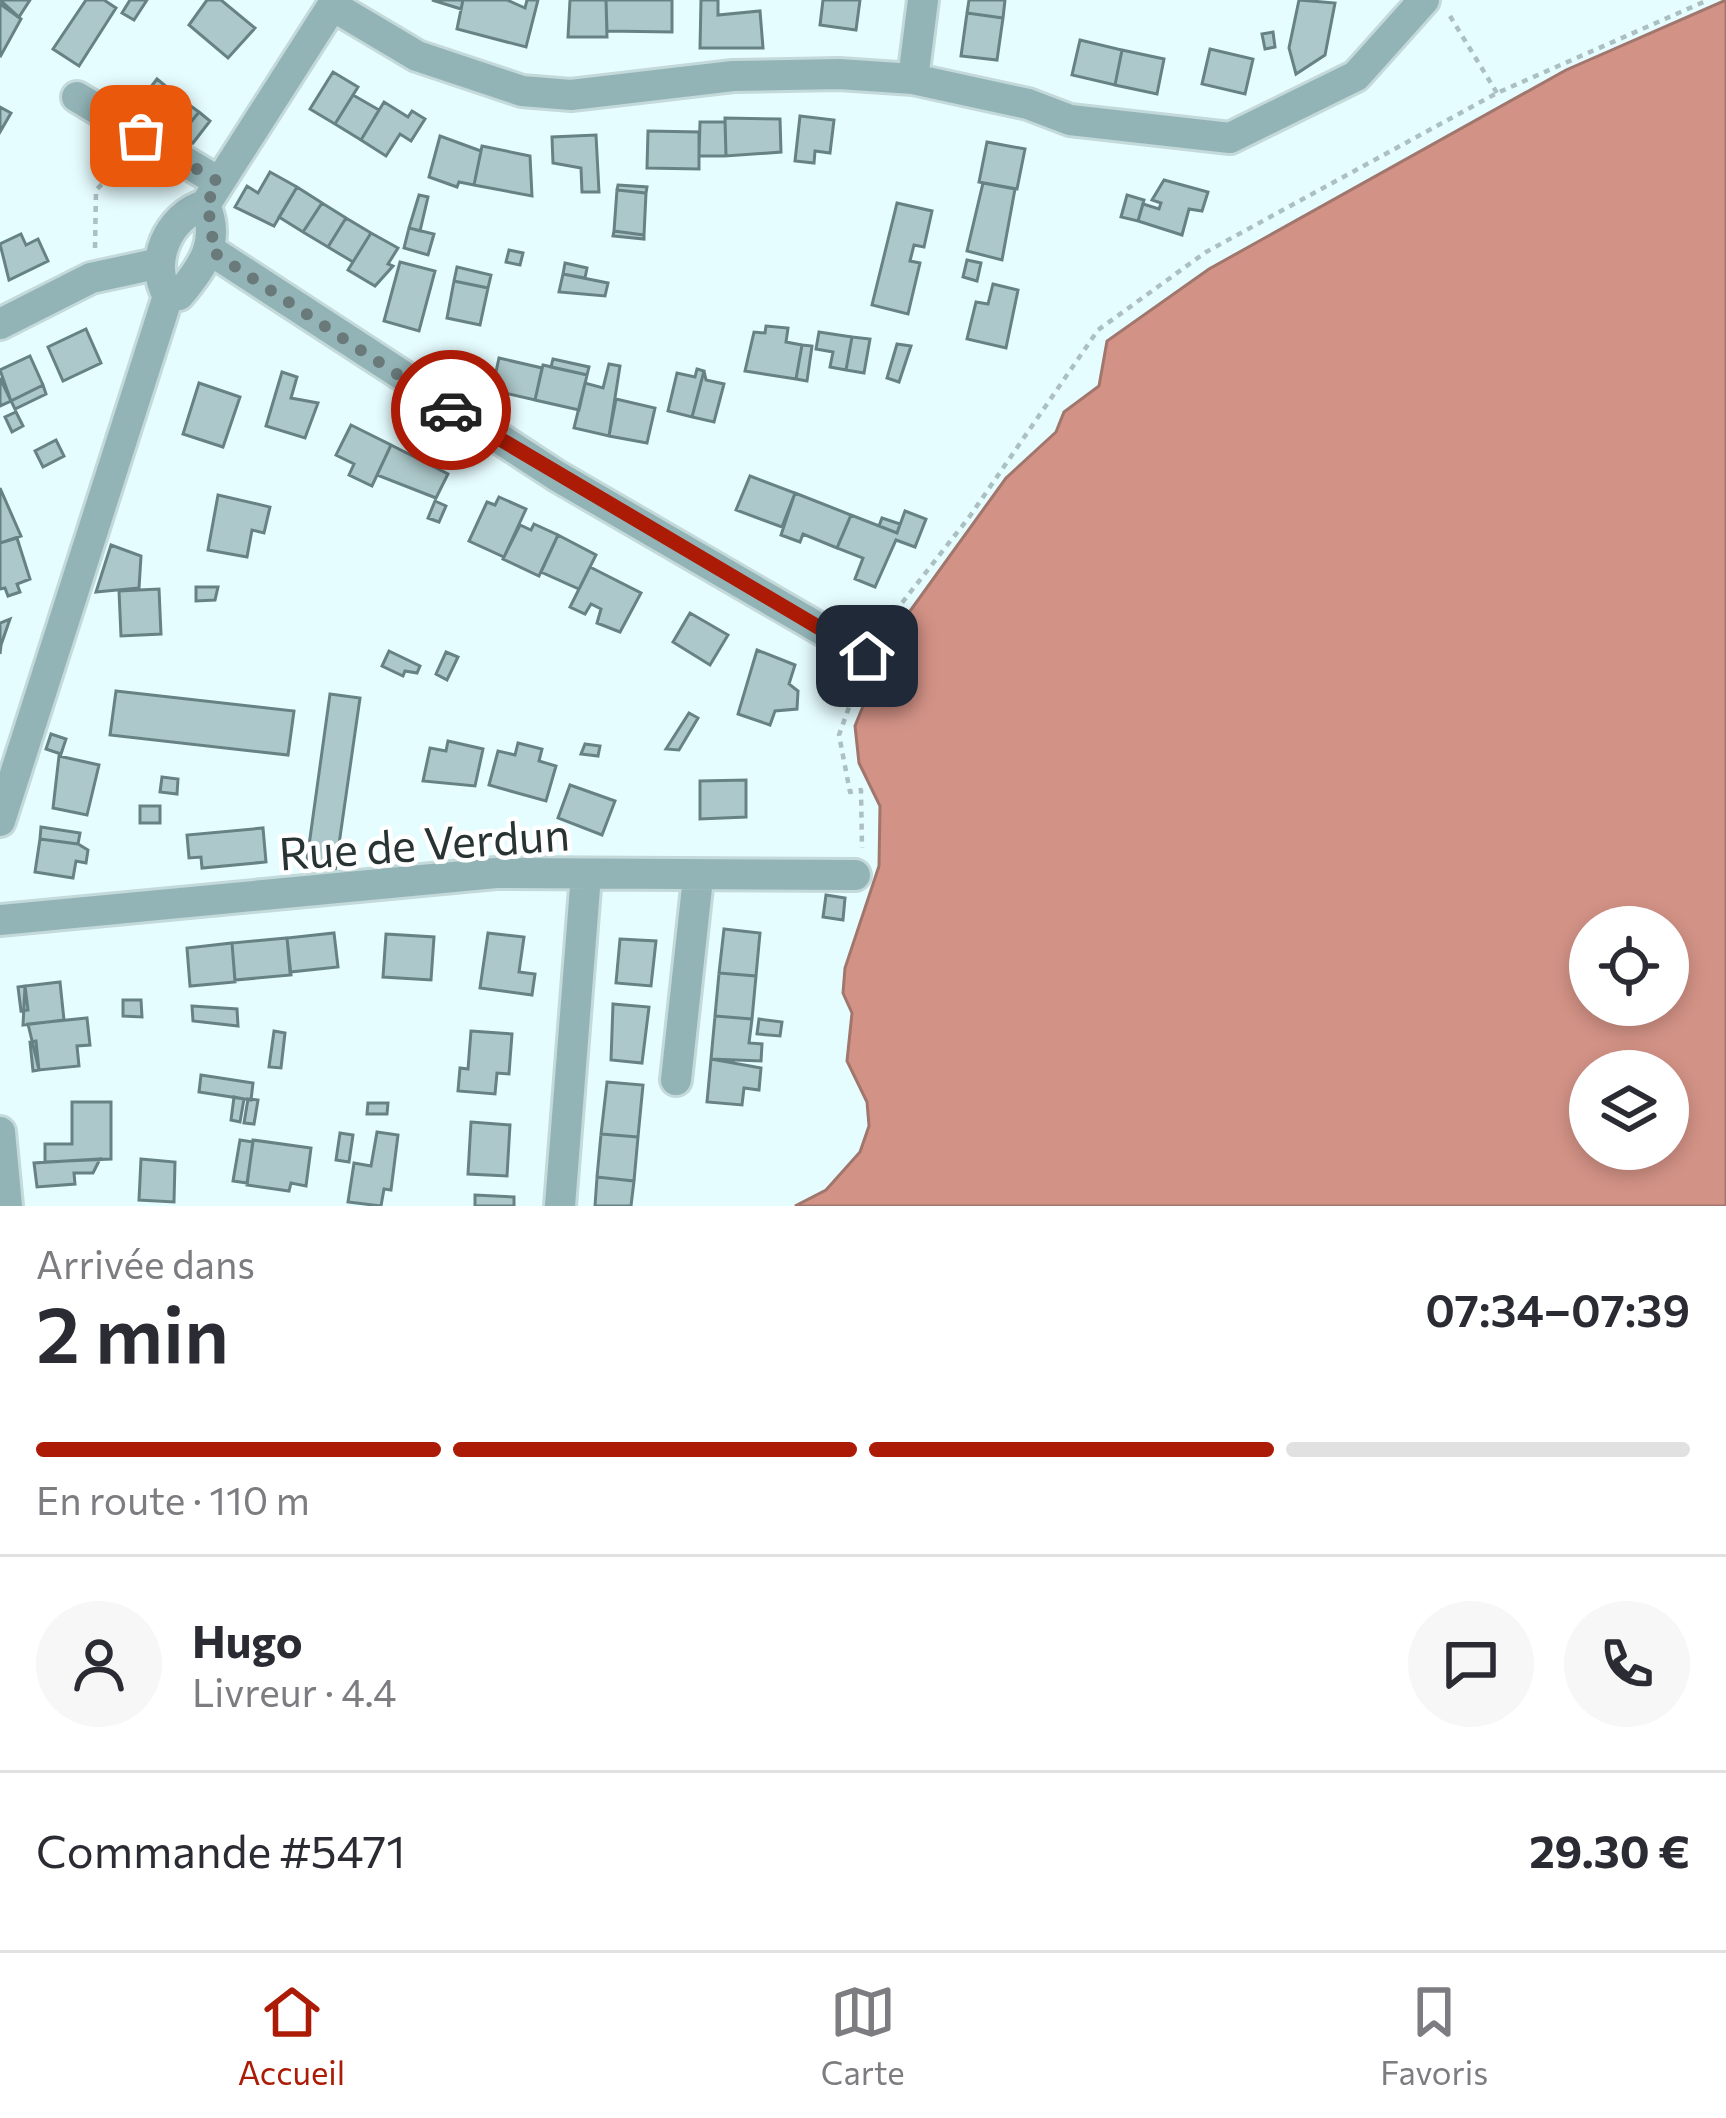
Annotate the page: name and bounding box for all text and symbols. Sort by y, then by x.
pin [90,85,192,187]
icon: bag [108,103,174,169]
courier [391,350,511,470]
icon: car [418,377,484,443]
pin [816,605,918,707]
icon: home [834,623,900,689]
street label: Rue de Verdun [277,804,571,880]
map controls [1569,906,1689,1170]
button: locate [1569,906,1689,1026]
button: layers [1569,1050,1689,1170]
text: Arrivée dans [36,1239,255,1287]
text: 07:34–07:39 [1425,1281,1690,1336]
text: 2 min [36,1284,229,1379]
text: En route · 110 m [36,1475,310,1523]
button: person [36,1601,162,1727]
button: chat [1408,1601,1534,1727]
button: phone [1564,1601,1690,1727]
text: Hugo [192,1612,303,1667]
text: Livreur · 4.4 [192,1667,397,1715]
text: Commande #5471 [36,1822,406,1877]
text: 29.30 € [1529,1822,1690,1877]
tab: Accueil [238,1979,345,2092]
tab: Carte [821,1979,905,2092]
tab: Favoris [1380,1979,1488,2092]

